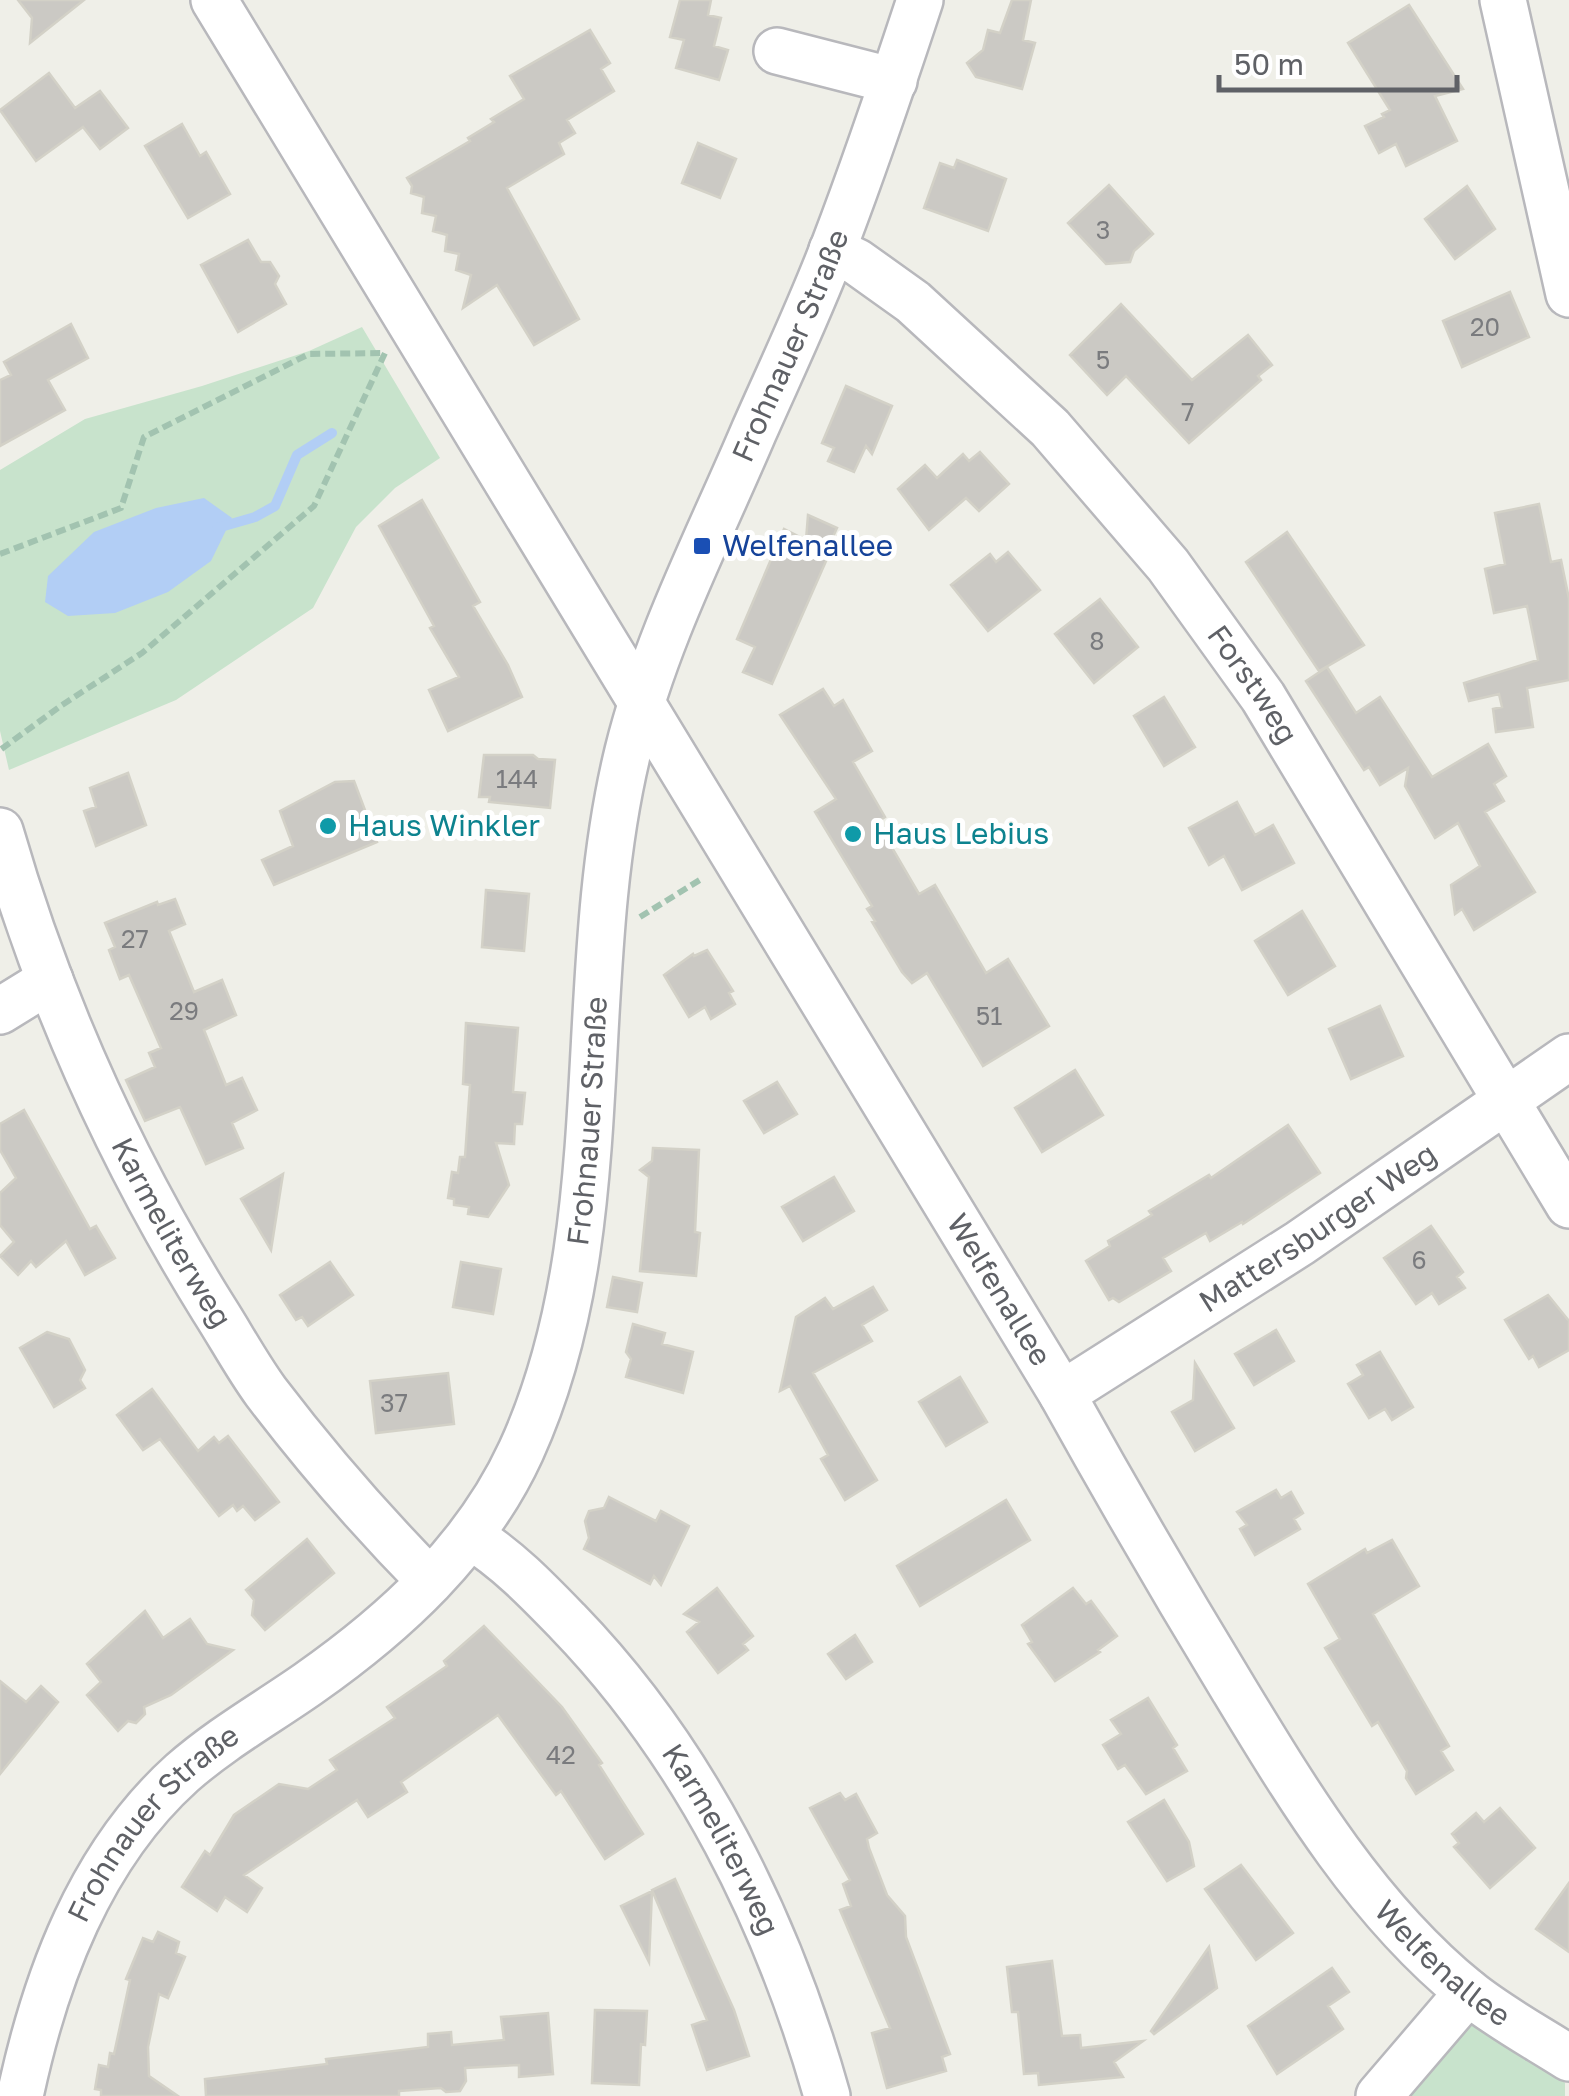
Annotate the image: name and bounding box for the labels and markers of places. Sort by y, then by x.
place label: Welfenallee [722,527,893,563]
marker: Welfenallee [691,535,713,557]
place label: Haus Winkler [348,807,540,843]
marker: Haus Winkler [317,815,339,837]
place label: Haus Lebius [873,815,1049,851]
marker: Haus Lebius [842,823,864,845]

